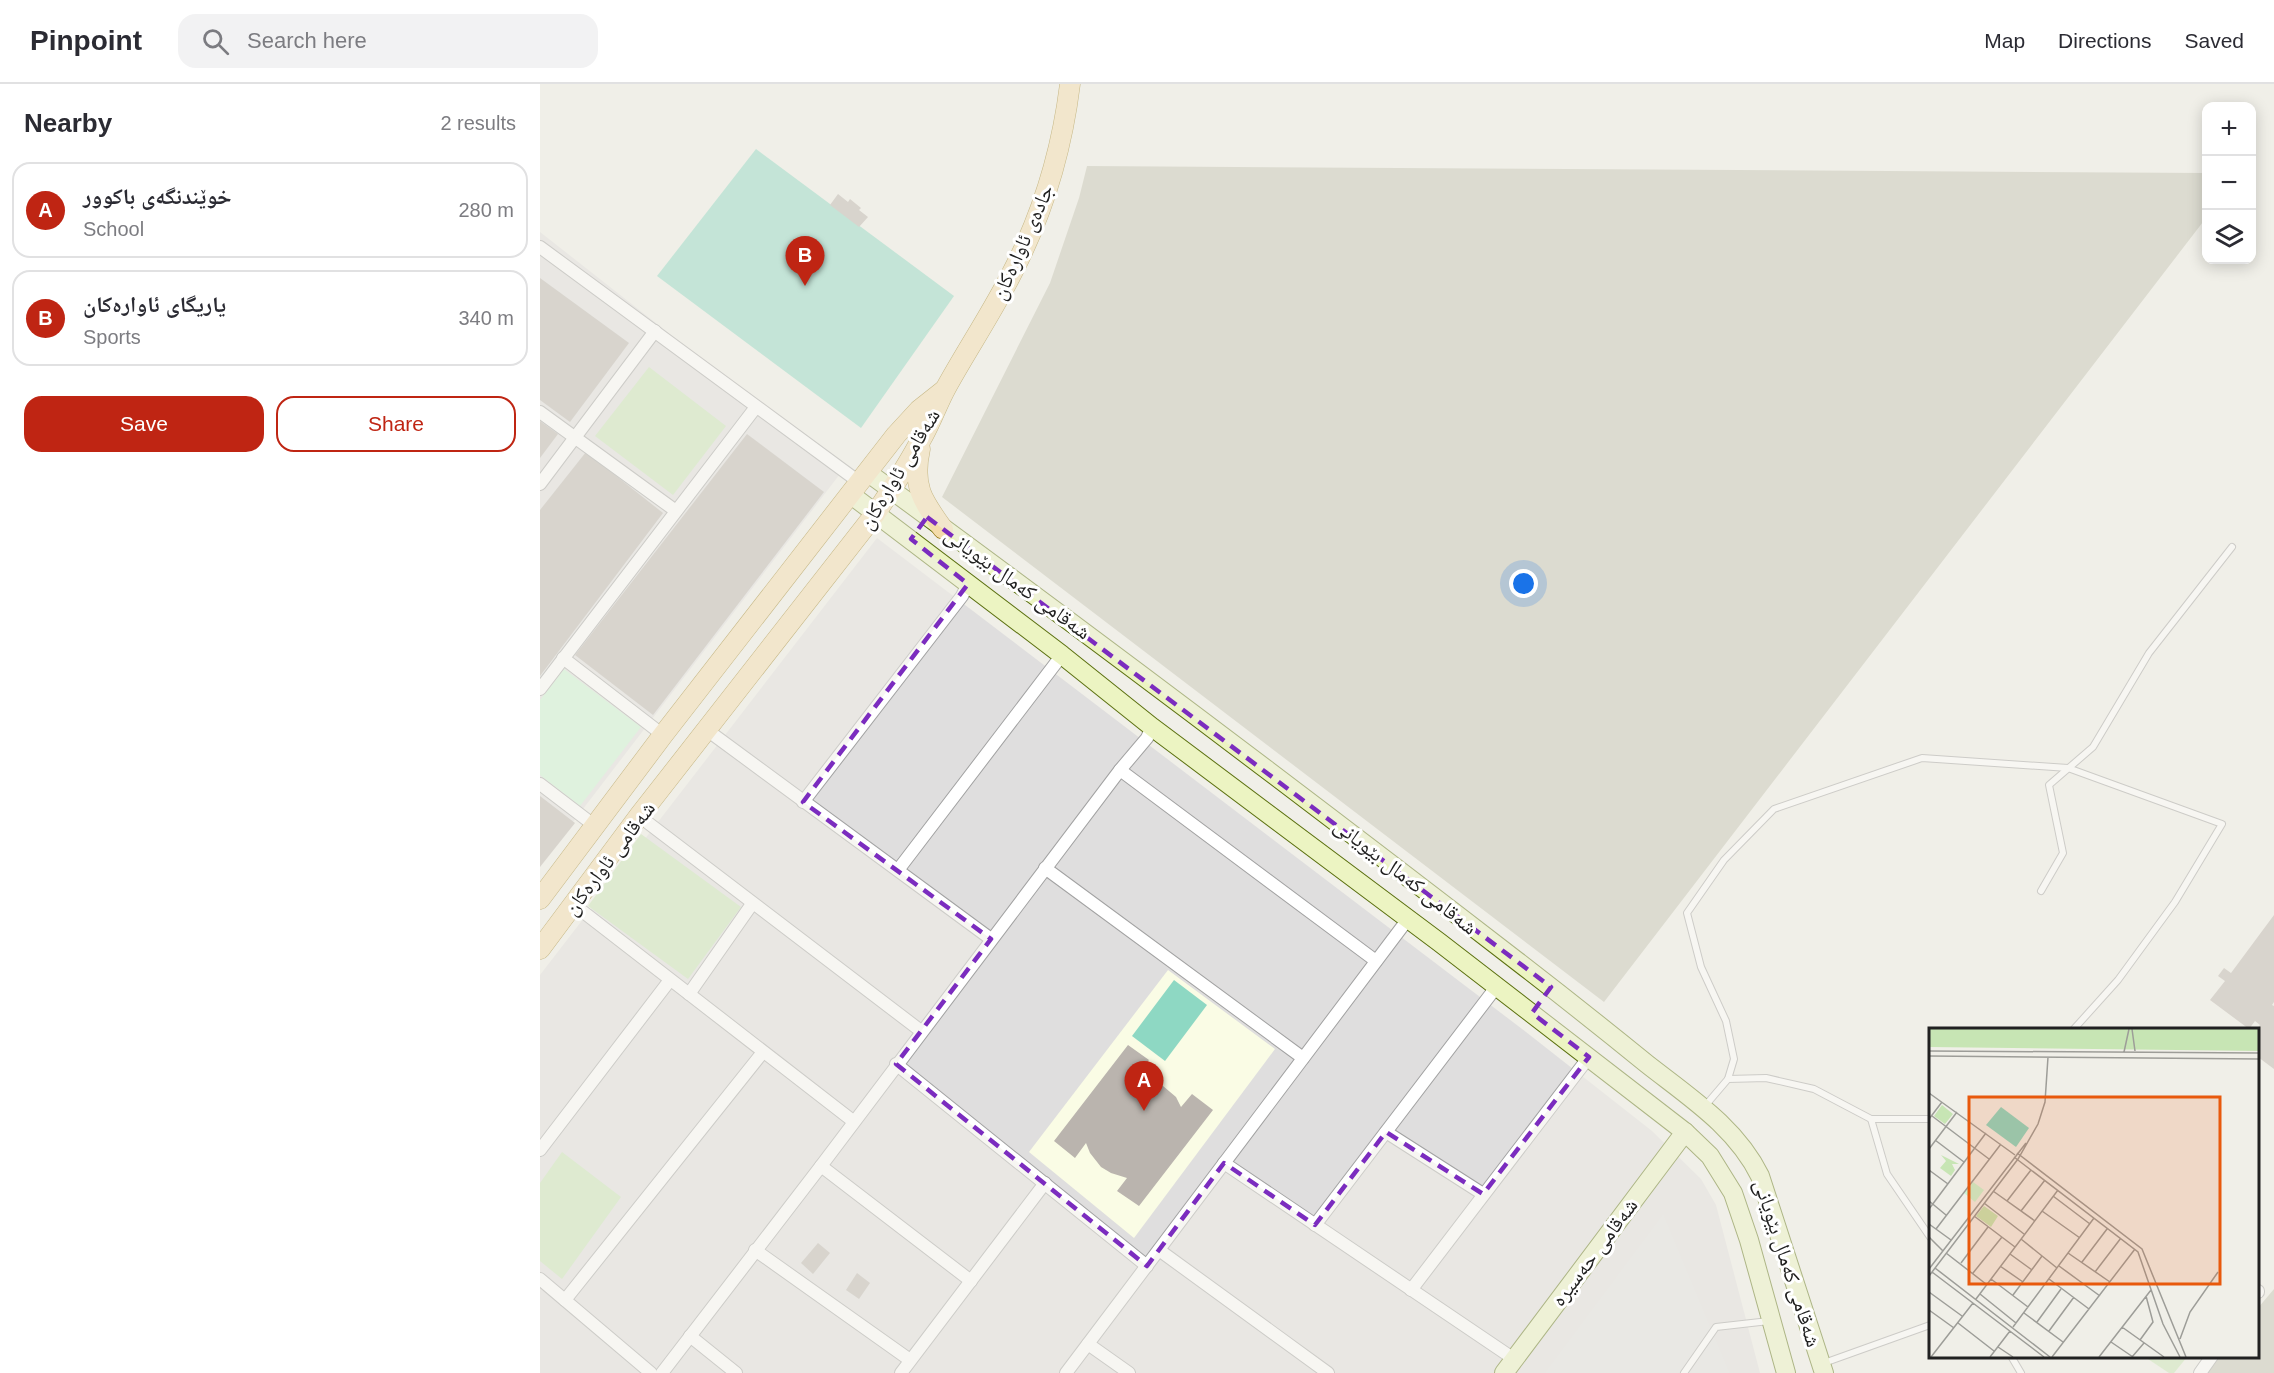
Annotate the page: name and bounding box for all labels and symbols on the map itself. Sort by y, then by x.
street label: جادەی ئاوارەکان [986,181,1059,304]
pin: B [786,236,824,286]
street label: شەقامی ئاوارەکان [854,405,946,534]
street label: شەقامی کەمال بێویانی [939,522,1095,645]
your location [1509,569,1538,598]
street label: شەقامی ئاوارەکان [559,797,661,921]
street label: شەقامی کەمال بێویانی [1329,813,1482,940]
inset map [1929,1028,2259,1358]
pin: A [1124,1062,1164,1111]
street label: شەقامی کەمال بێویانی [1748,1176,1826,1350]
street label: شەقامی حەسیرە [1546,1194,1643,1311]

